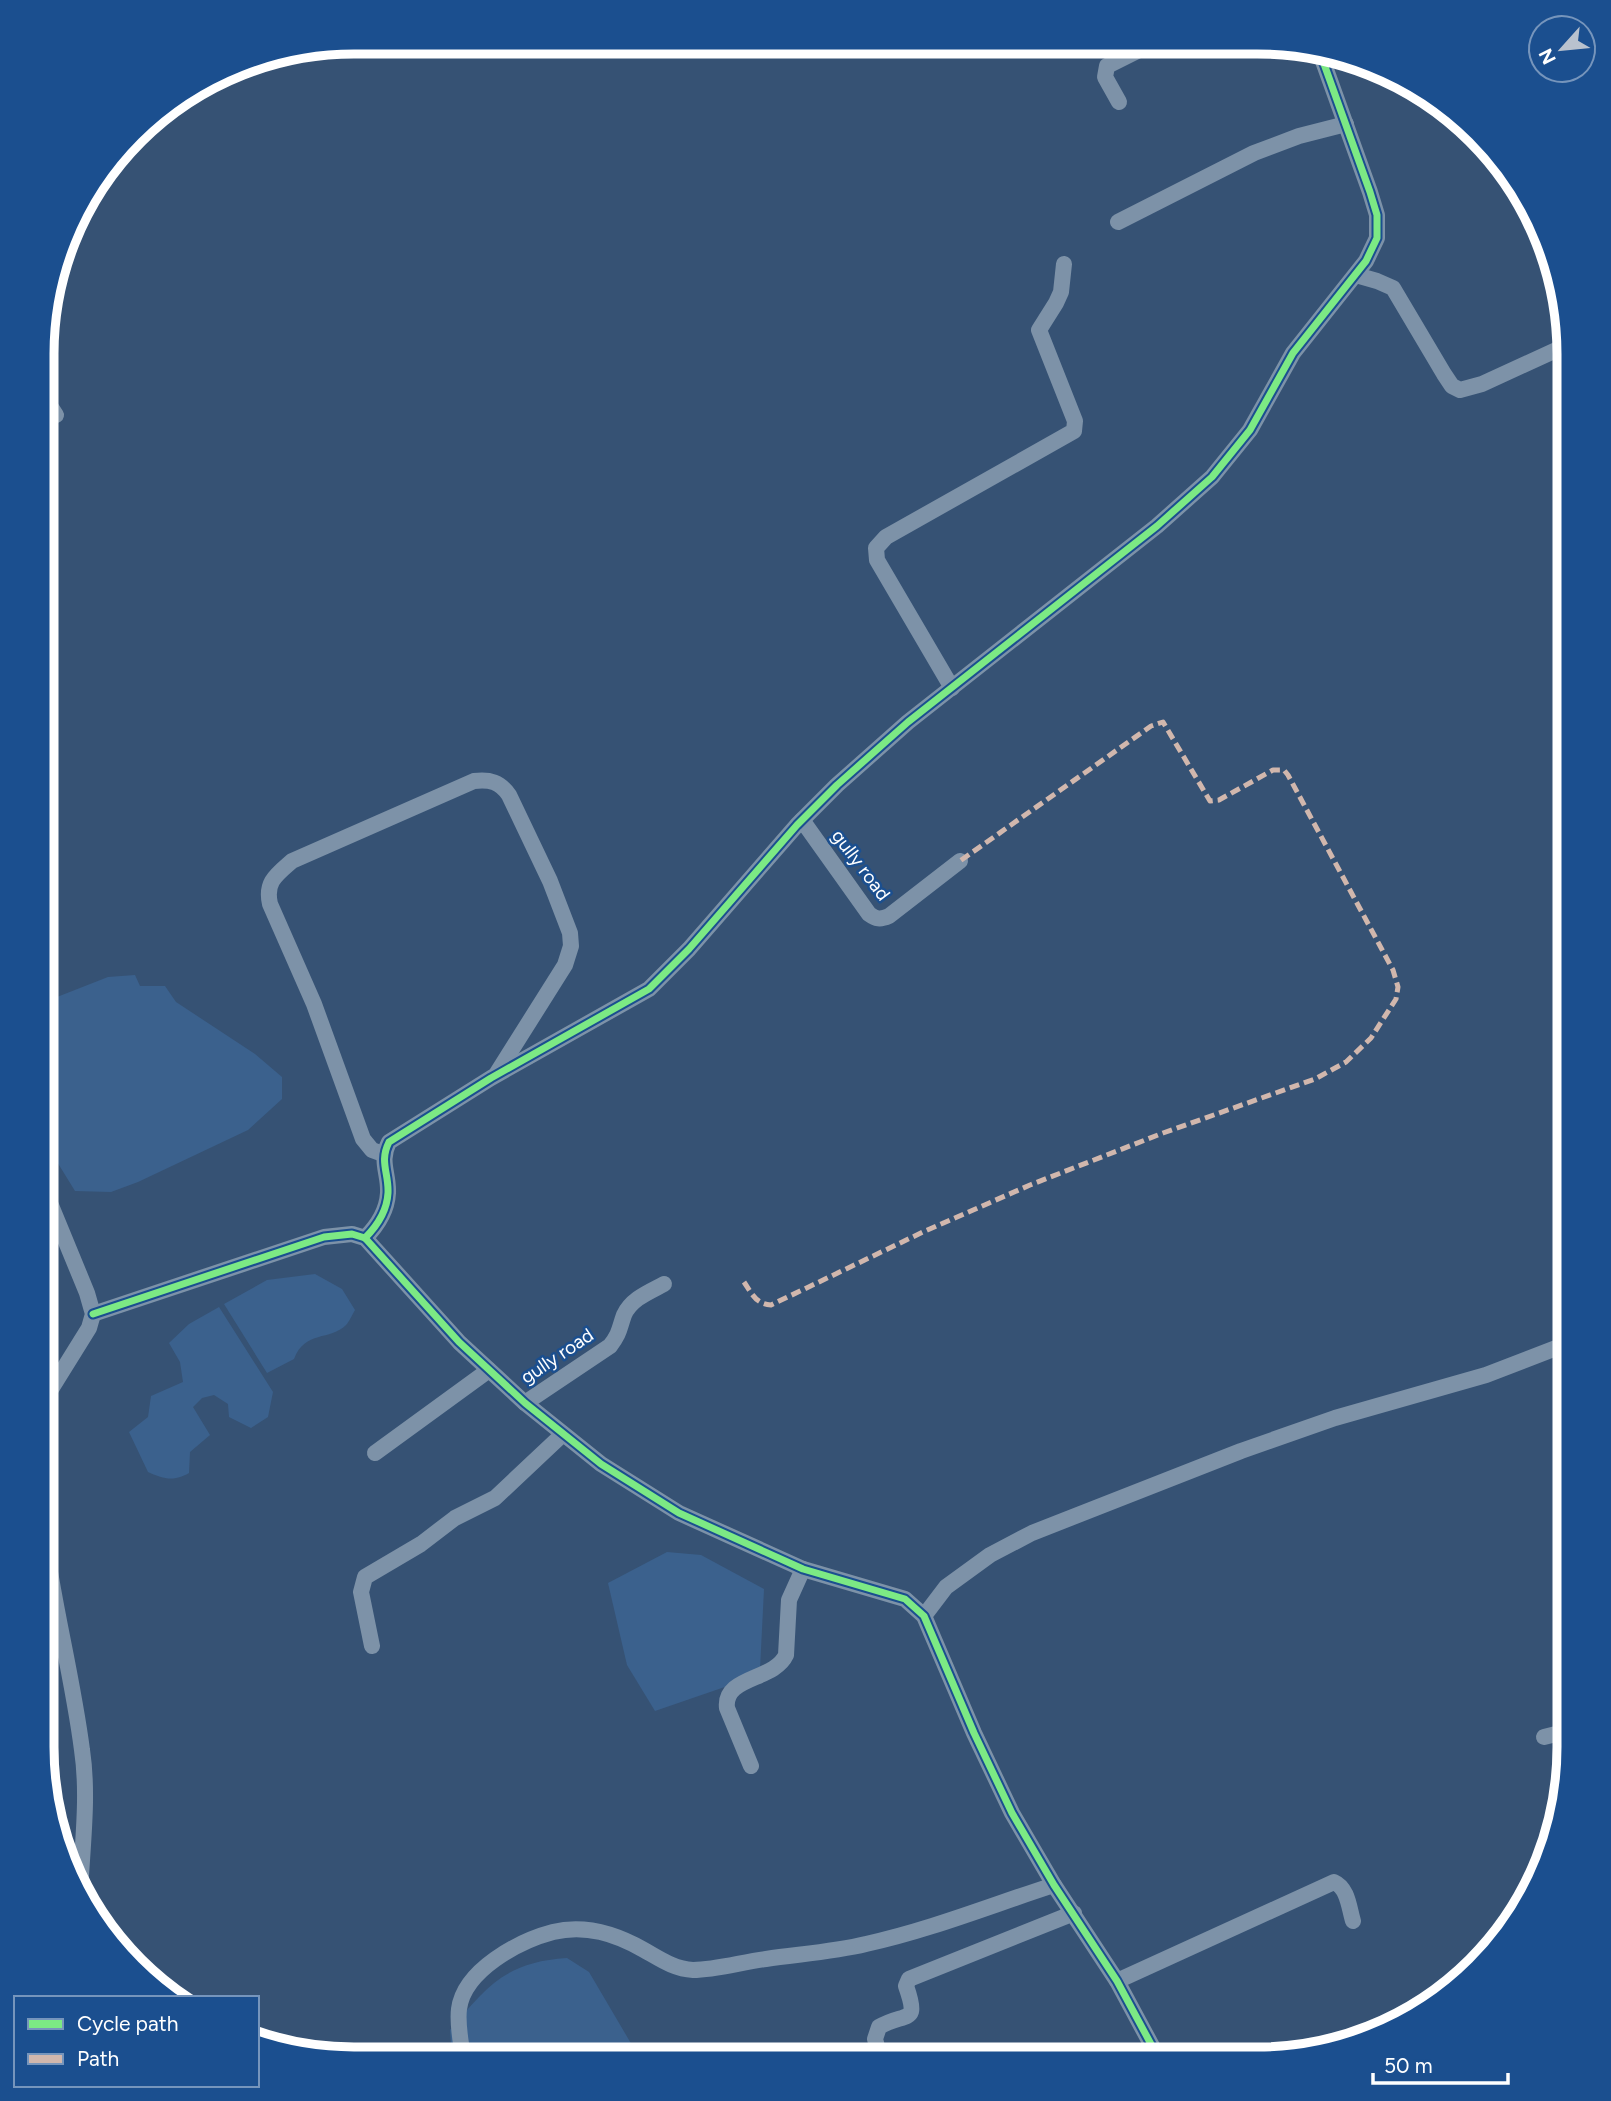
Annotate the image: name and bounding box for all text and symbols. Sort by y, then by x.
north arrow [1527,14,1597,84]
text: N [1534,45,1561,68]
street label: gully road [827,825,895,905]
street label: gully road [516,1323,598,1389]
legend [14,1996,259,2087]
text: Cycle path [77,2011,178,2036]
scale bar [1373,2042,1508,2086]
text: Path [77,2046,119,2071]
text: 50 m [1384,2053,1433,2078]

